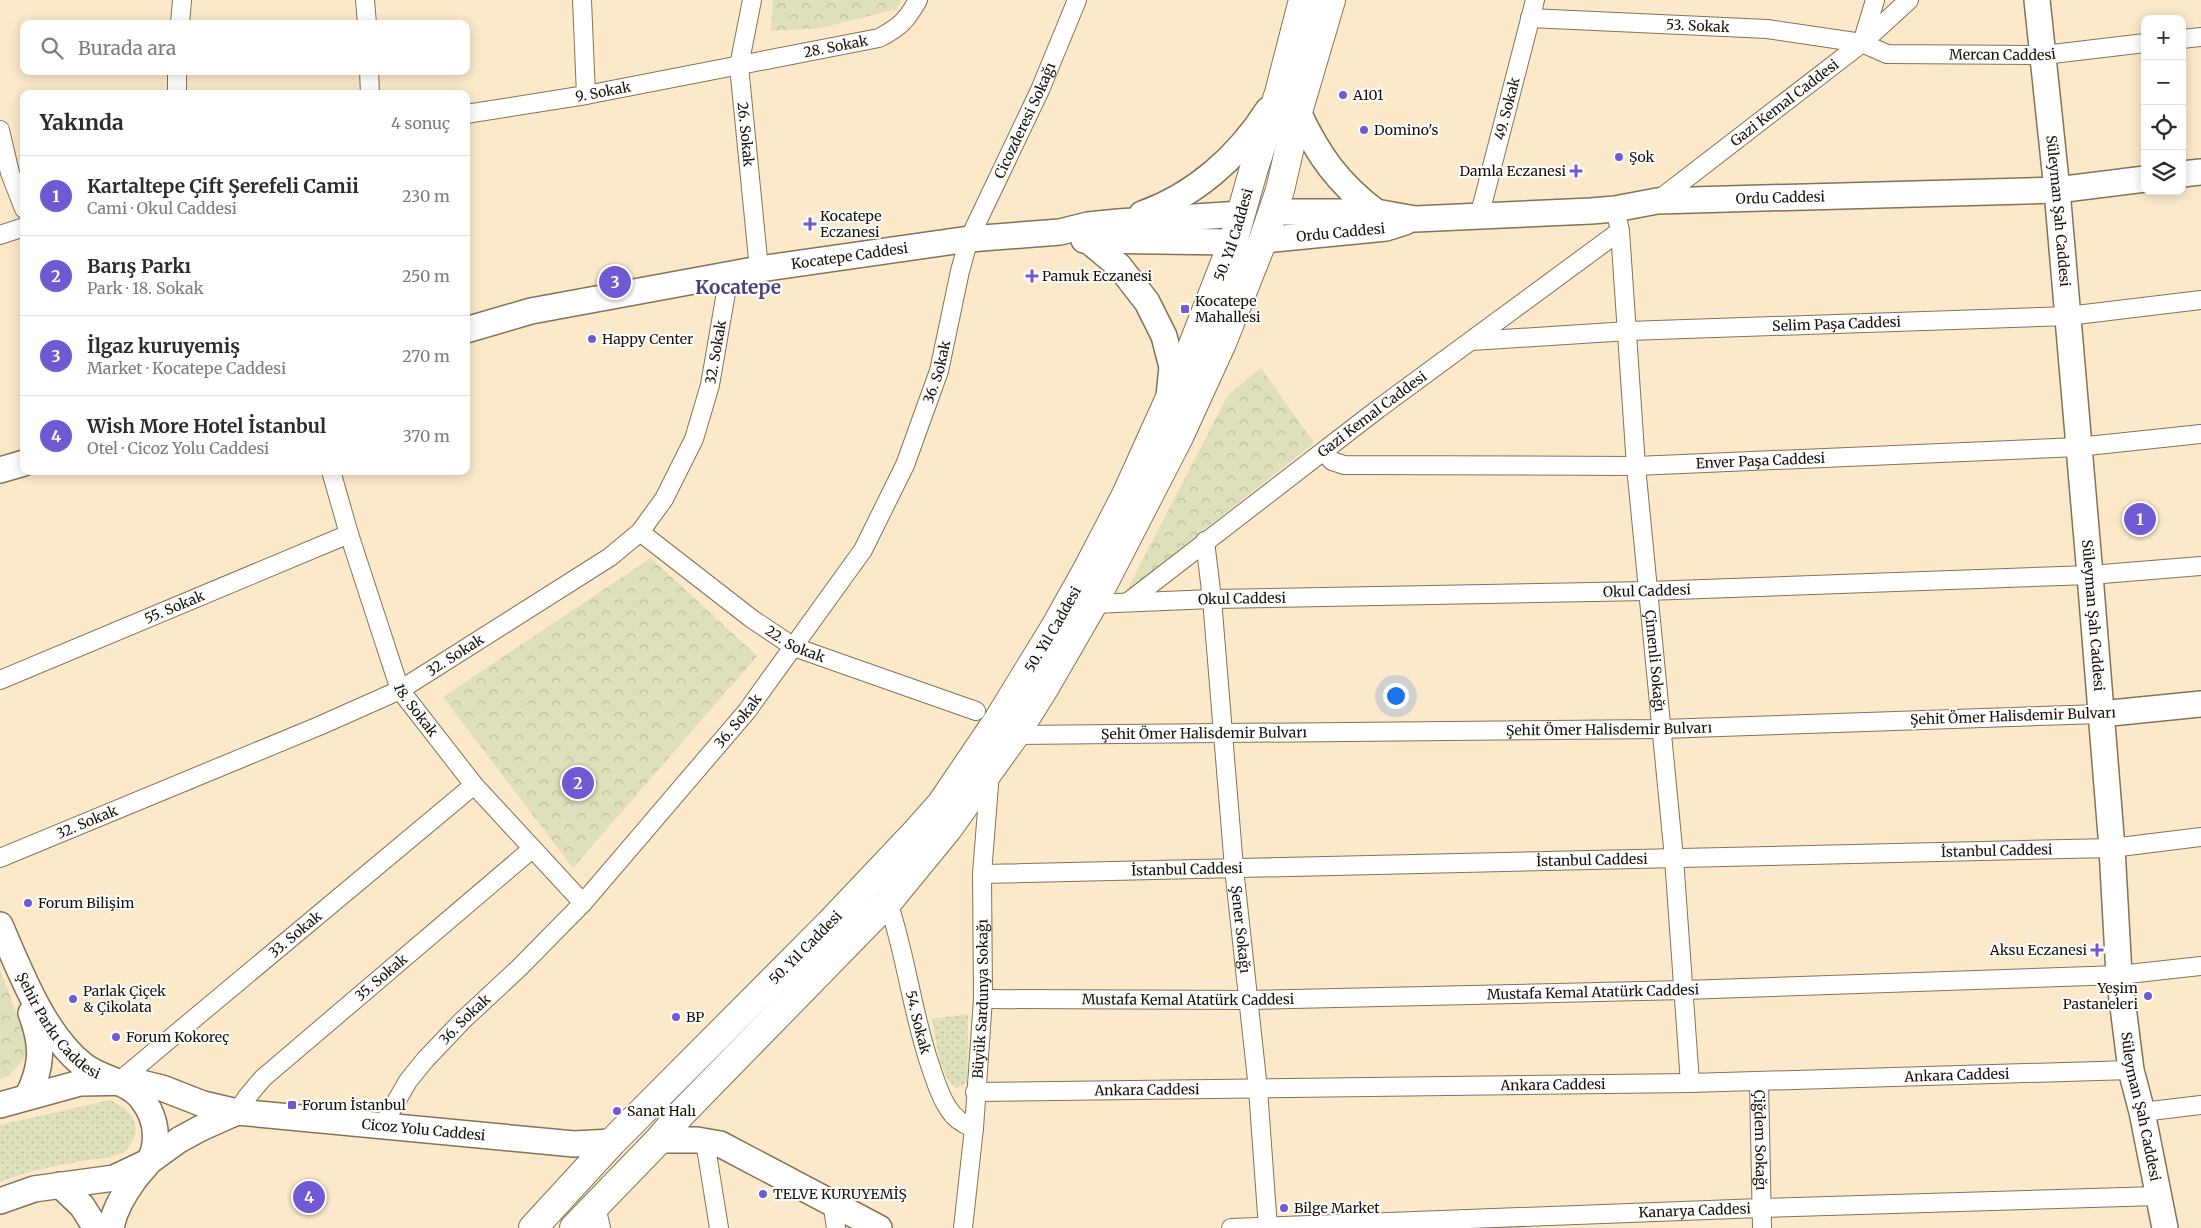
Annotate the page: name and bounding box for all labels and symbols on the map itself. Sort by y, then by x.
street label: 53. Sokak [1666,15,1730,36]
street label: 28. Sokak [802,31,870,61]
street label: Mercan Caddesi [1949,45,2057,64]
street label: Gazi Kemal Caddesi [1727,55,1843,150]
street label: Cicozderesi Sokağı [990,59,1060,181]
street label: 49. Sokak [1490,75,1524,142]
street label: 9. Sokak [574,77,633,106]
place label: A101 [1352,86,1383,104]
marker: A101 [1337,89,1349,101]
street label: 26. Sokak [734,101,758,168]
place label: Domino's [1374,121,1439,139]
marker: Domino's [1358,124,1370,136]
street label: Süleyman Şah Caddesi [2042,134,2074,288]
place label: Şok [1629,148,1655,166]
marker: Şok [1613,151,1625,163]
place label: Damla Eczanesi [1459,162,1566,180]
marker: Damla Eczanesi [1570,165,1582,177]
street label: 50. Yıl Caddesi [1210,186,1257,284]
street label: Ordu Caddesi [1735,187,1826,208]
place label: Kocatepe Eczanesi [820,207,882,241]
marker: Kocatepe Eczanesi [804,218,816,230]
street label: Ordu Caddesi [1295,219,1386,246]
street label: Kocatepe Caddesi [790,239,909,273]
pin: 3 [599,263,631,301]
place label: Pamuk Eczanesi [1042,267,1153,285]
marker: Pamuk Eczanesi [1026,270,1038,282]
district label: Kocatepe [695,275,781,299]
place label: Kocatepe Mahallesi [1195,292,1261,326]
marker: Kocatepe Mahallesi [1179,303,1191,315]
street label: Selim Paşa Caddesi [1772,313,1902,335]
street label: 32. Sokak [701,319,730,386]
place label: Happy Center [602,330,693,348]
marker: Happy Center [586,333,598,345]
street label: 36. Sokak [919,339,954,406]
street label: Gazi Kemal Caddesi [1314,367,1431,461]
street label: Enver Paşa Caddesi [1695,449,1826,472]
pin: 1 [2124,500,2156,538]
street label: Süleyman Şah Caddesi [2078,539,2108,692]
street label: Okul Caddesi [1603,580,1692,601]
street label: 50. Yıl Caddesi [1020,583,1085,675]
street label: 55. Sokak [142,586,207,628]
street label: Okul Caddesi [1198,589,1286,609]
street label: Çimenli Sokağı [1641,609,1669,713]
street label: 22. Sokak [762,621,828,666]
street label: 32. Sokak [423,630,487,680]
street label: 18. Sokak [390,681,442,740]
your location [1383,683,1409,709]
street label: 36. Sokak [710,690,766,752]
street label: Şehit Ömer Halisdemir Bulvarı [1910,703,2117,729]
street label: Şehit Ömer Halisdemir Bulvarı [1506,718,1713,739]
street label: Şehit Ömer Halisdemir Bulvarı [1101,723,1308,743]
pin: 2 [562,764,594,802]
street label: 32. Sokak [54,801,120,843]
street label: İstanbul Caddesi [1941,840,2053,861]
street label: İstanbul Caddesi [1536,850,1648,870]
street label: İstanbul Caddesi [1131,859,1243,880]
street label: Şener Sokağı [1227,885,1254,975]
place label: Forum Bilişim [38,894,134,912]
marker: Forum Bilişim [22,897,34,909]
street label: 33. Sokak [265,907,325,962]
street label: 50. Yıl Caddesi [765,907,846,988]
street label: Büyük Sardunya Sokağı [968,918,992,1079]
place label: Aksu Eczanesi [1989,941,2087,959]
marker: Aksu Eczanesi [2091,944,2103,956]
street label: 35. Sokak [351,950,411,1005]
street label: Şehir Parkı Caddesi [13,969,104,1083]
place label: Yeşim Pastaneleri [2063,979,2138,1013]
street label: Mustafa Kemal Atatürk Caddesi [1487,980,1700,1004]
place label: Parlak Çiçek & Çikolata [83,982,166,1016]
street label: 54. Sokak [902,989,935,1056]
street label: 36. Sokak [435,990,494,1048]
street label: Mustafa Kemal Atatürk Caddesi [1082,990,1295,1009]
marker: Yeşim Pastaneleri [2142,990,2154,1002]
marker: Parlak Çiçek & Çikolata [67,993,79,1005]
place label: BP [686,1008,704,1026]
marker: BP [670,1011,682,1023]
place label: Forum Kokoreç [126,1028,229,1046]
marker: Forum Kokoreç [110,1031,122,1043]
street label: Süleyman Şah Caddesi [2117,1031,2165,1183]
street label: Ankara Caddesi [1903,1065,2010,1086]
street label: Ankara Caddesi [1499,1075,1606,1094]
street label: Ankara Caddesi [1093,1080,1200,1100]
street label: Çiğdem Sokağı [1750,1089,1770,1191]
place label: Forum İstanbul [302,1096,407,1114]
marker: Forum İstanbul [286,1099,298,1111]
place label: Sanat Halı [627,1102,697,1120]
marker: Sanat Halı [611,1105,623,1117]
street label: Cicoz Yolu Caddesi [361,1115,487,1145]
pin: 4 [293,1178,325,1216]
place label: TELVE KURUYEMİŞ [773,1185,907,1203]
marker: TELVE KURUYEMİŞ [757,1188,769,1200]
place label: Bilge Market [1294,1199,1380,1217]
street label: Kanarya Caddesi [1638,1199,1752,1222]
marker: Bilge Market [1278,1202,1290,1214]

